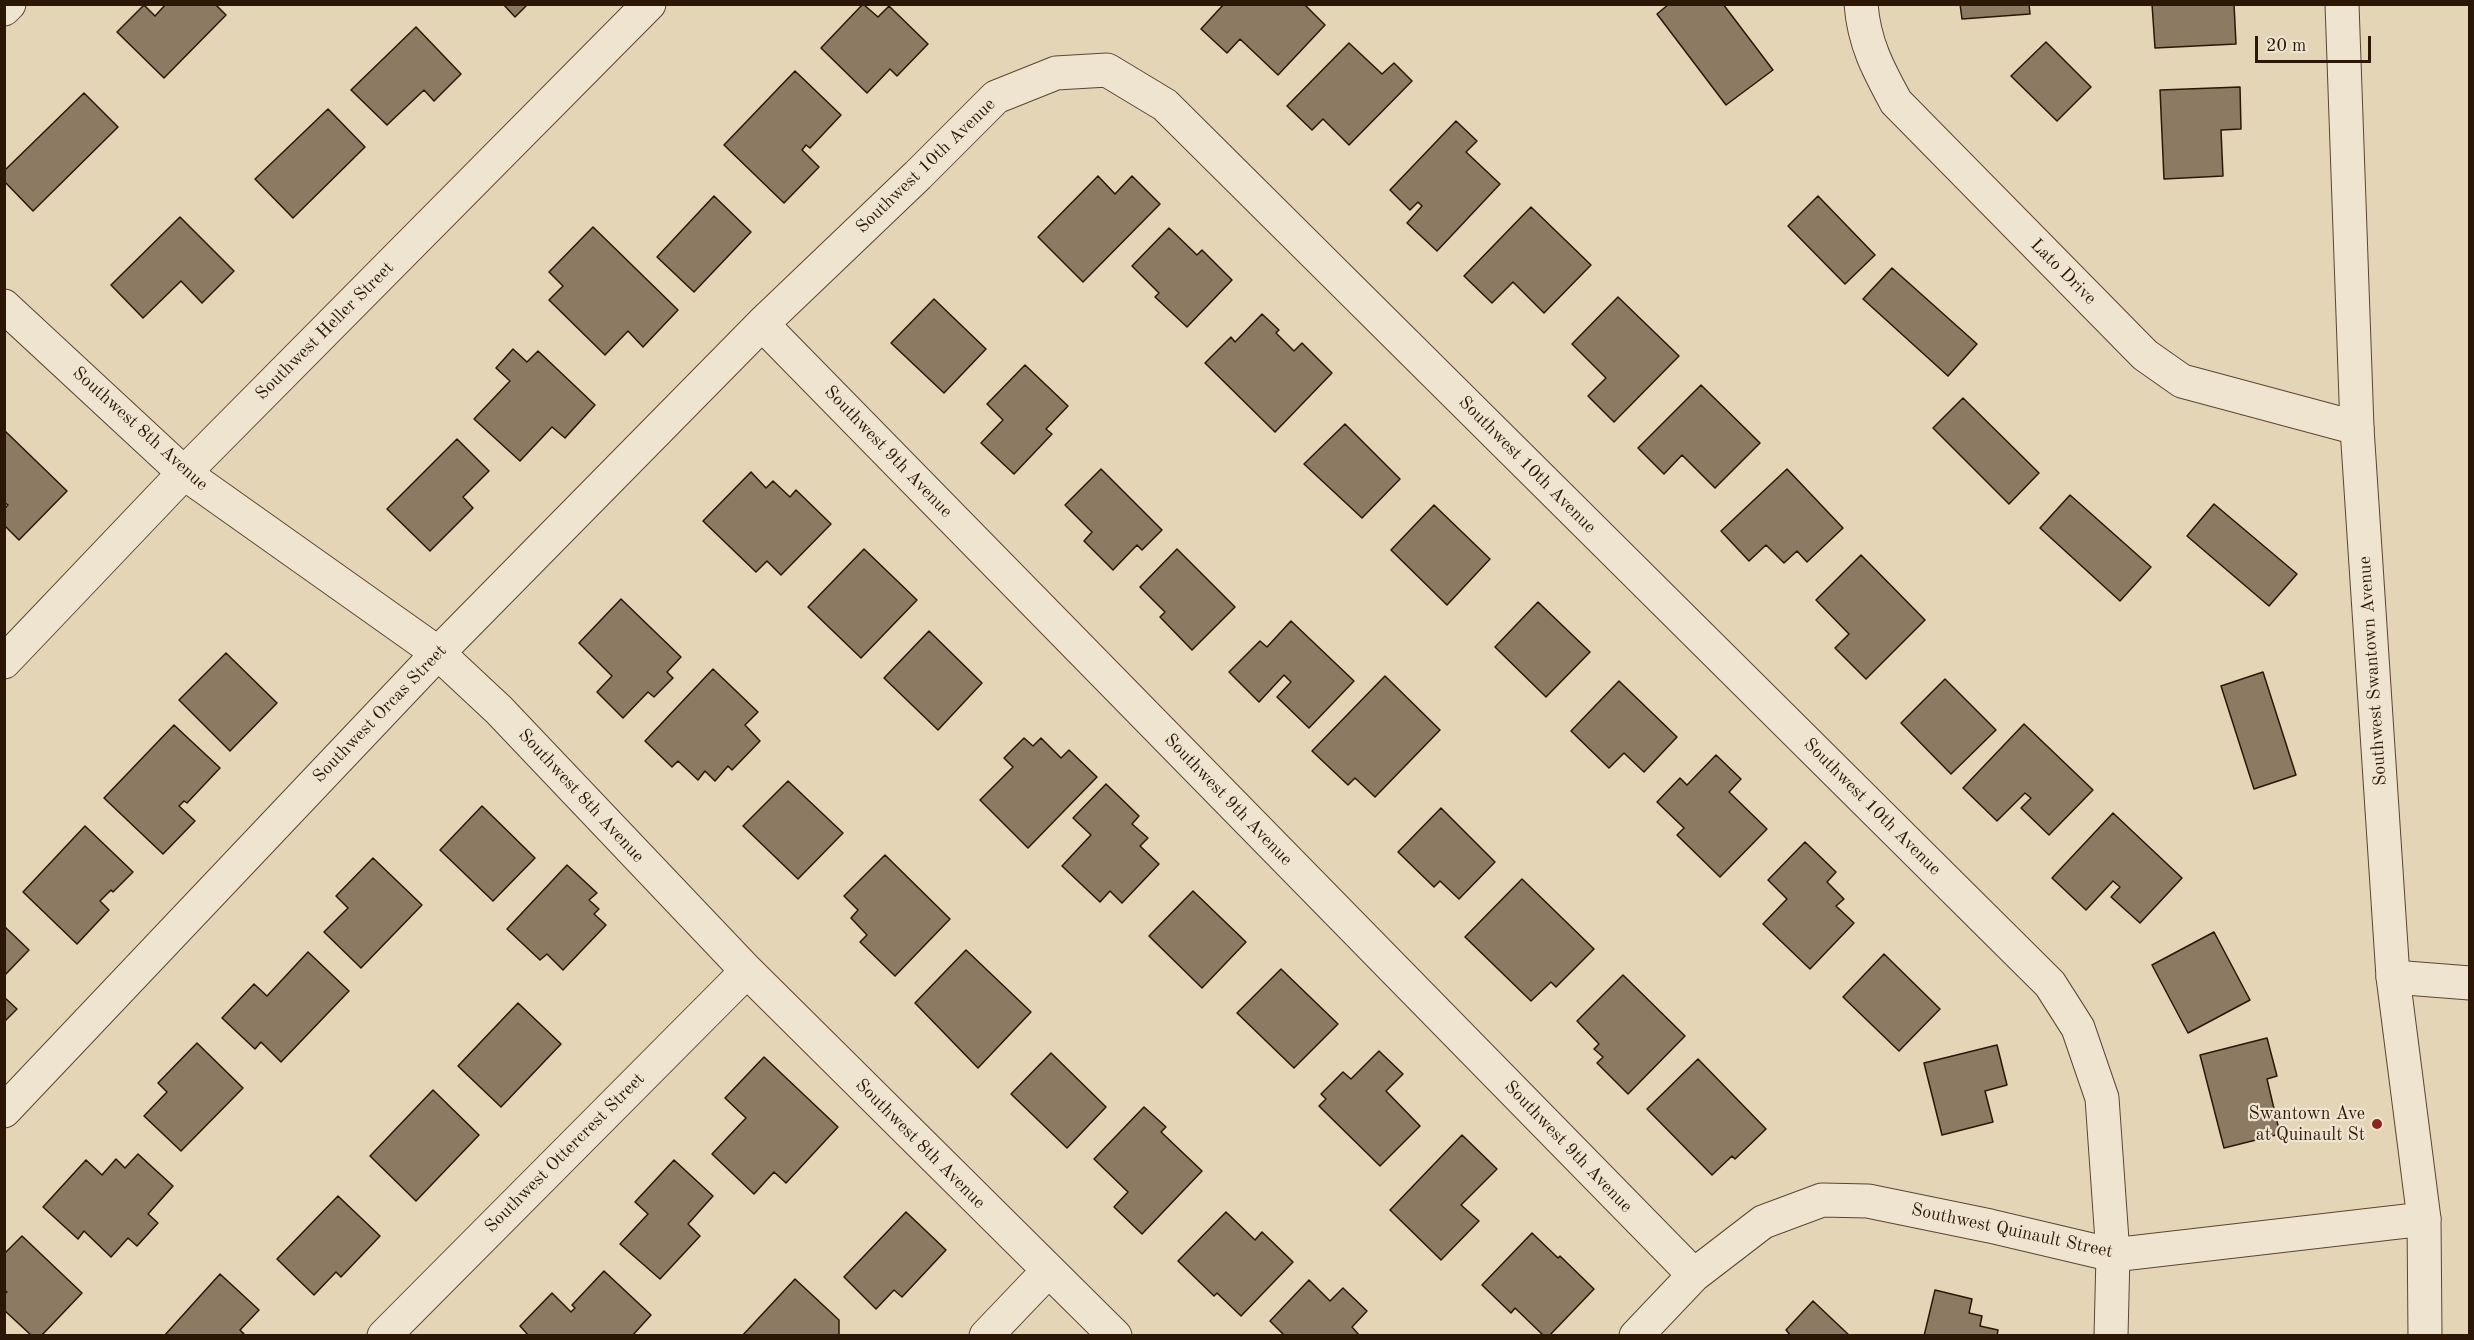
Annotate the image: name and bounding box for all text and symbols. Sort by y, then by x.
scale bar [2258,24,2374,62]
text: 20 m [2266,37,2306,55]
street label: Southwest 10th Avenue [852,94,1000,238]
street label: Lato Drive [2026,235,2100,309]
street label: Southwest Heller Street [251,257,399,405]
street label: Southwest 8th Avenue [68,362,212,496]
street label: Southwest 9th Avenue [819,382,957,522]
street label: Southwest 10th Avenue [1454,392,1600,538]
street label: Southwest Swantown Avenue [2354,555,2392,787]
street label: Southwest Orcas Street [308,640,452,788]
street label: Southwest 8th Avenue [513,725,649,867]
street label: Southwest 9th Avenue [1159,730,1297,870]
street label: Southwest 10th Avenue [1799,734,1945,880]
street label: Southwest Ottercrest Street [480,1068,650,1238]
street label: Southwest 8th Avenue [850,1074,990,1214]
street label: Southwest 9th Avenue [1499,1077,1637,1217]
place label: Swantown Ave at Quinault St [2249,1103,2365,1146]
marker: Swantown Ave at Quinault St [2370,1117,2384,1131]
street label: Southwest Quinault Street [1909,1199,2115,1263]

